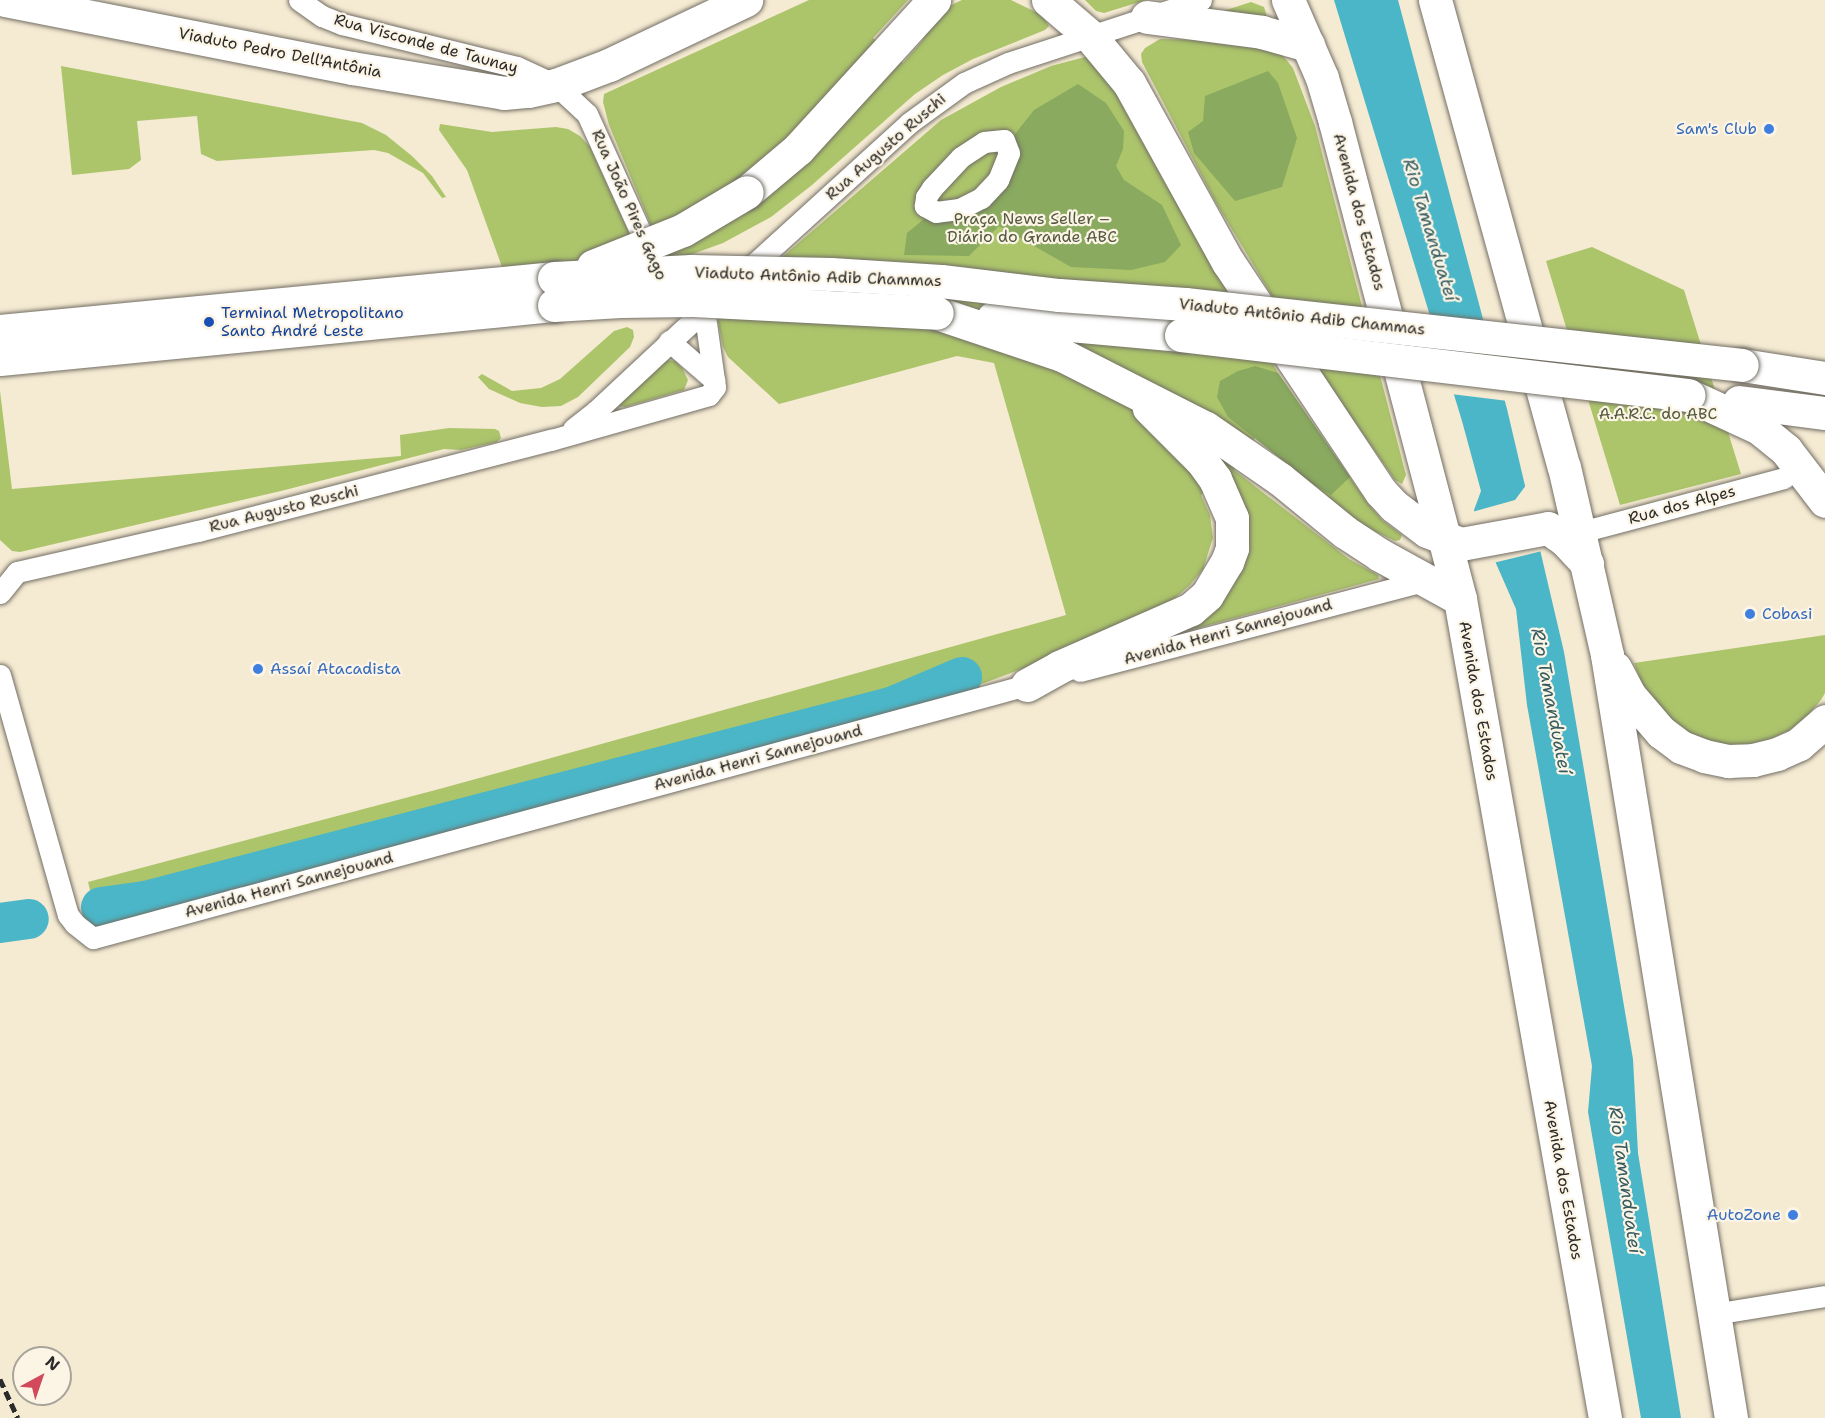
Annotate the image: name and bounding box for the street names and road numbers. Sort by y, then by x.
street label: Rua Visconde de Taunay [332,10,520,78]
street label: Viaduto Pedro Dell'Antônia [177,24,383,82]
street label: Rua Augusto Ruschi [822,89,950,205]
street label: Rua João Pires Gago [587,127,671,283]
street label: Avenida dos Estados [1329,131,1389,293]
street label: Viaduto Antônio Adib Chammas [694,263,942,291]
street label: Viaduto Antônio Adib Chammas [1178,295,1426,339]
street label: Rua Augusto Ruschi [207,481,361,537]
street label: Rua dos Alpes [1626,481,1738,529]
street label: Avenida Henri Sannejouand [1122,595,1334,669]
street label: Avenida dos Estados [1454,620,1502,782]
street label: Avenida Henri Sannejouand [652,721,864,795]
street label: Avenida Henri Sannejouand [183,848,395,922]
street label: Avenida dos Estados [1539,1099,1587,1261]

